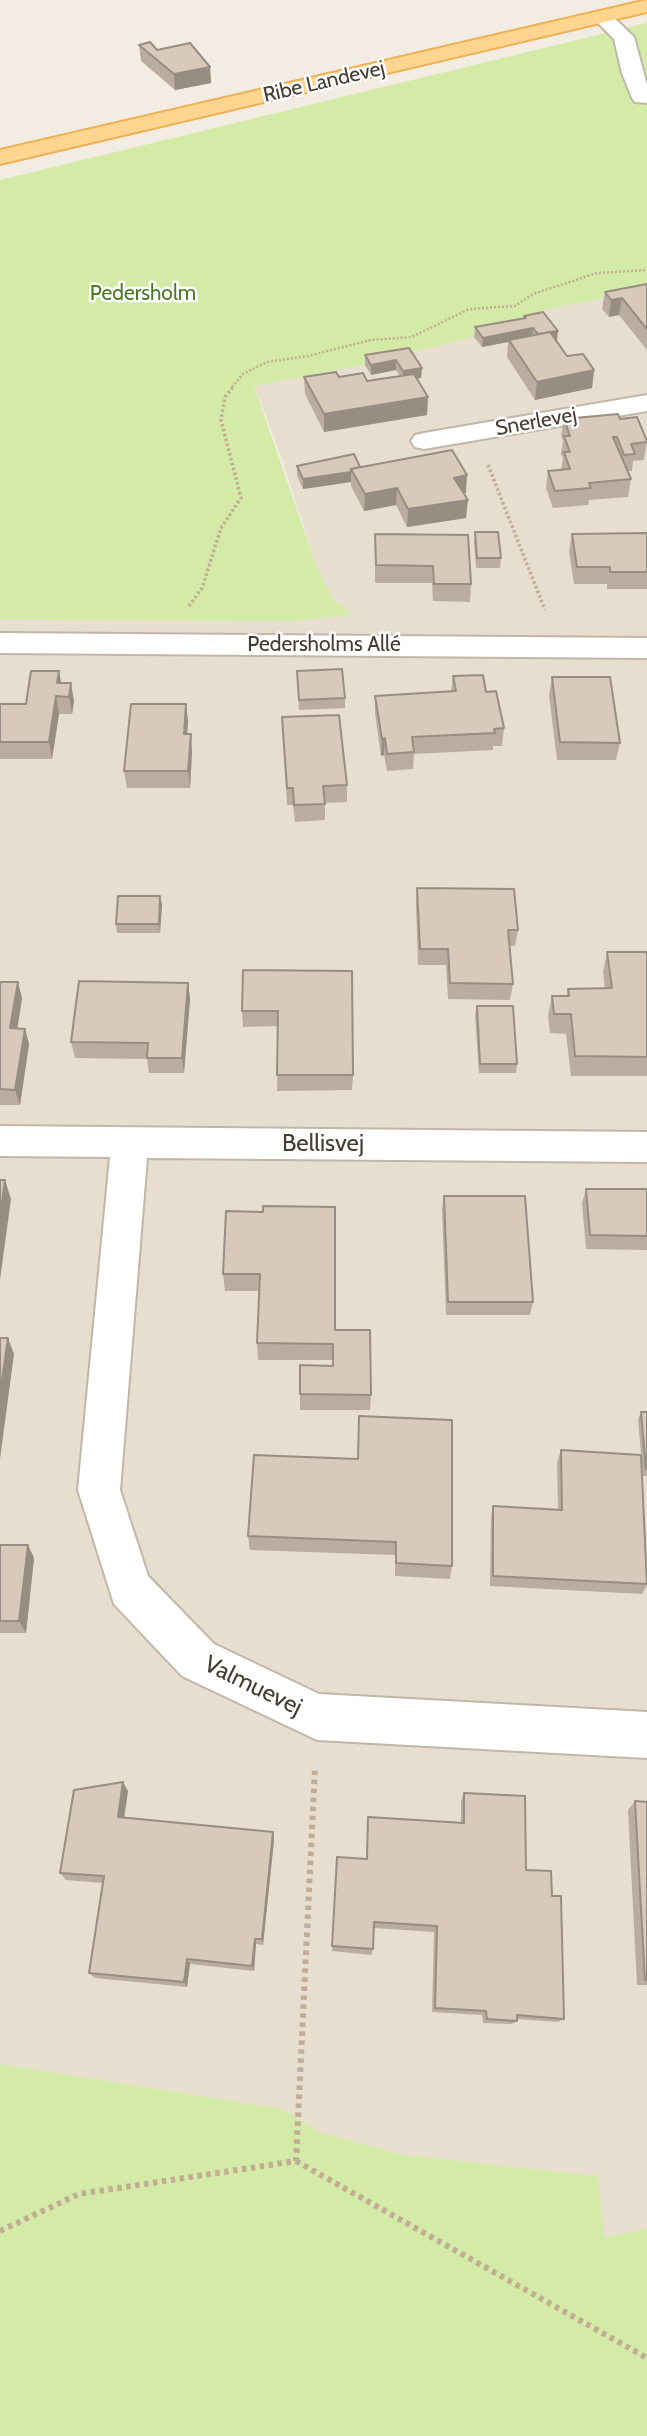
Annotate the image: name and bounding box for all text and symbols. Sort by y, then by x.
street label: Ribe Landevej [261,56,387,108]
park label: Pedersholm [90,281,196,307]
street label: Snerlevej [493,402,579,442]
street label: Pedersholms Allé [247,632,401,658]
street label: Bellisvej [282,1130,364,1158]
street label: Valmuevej [199,1650,307,1722]

